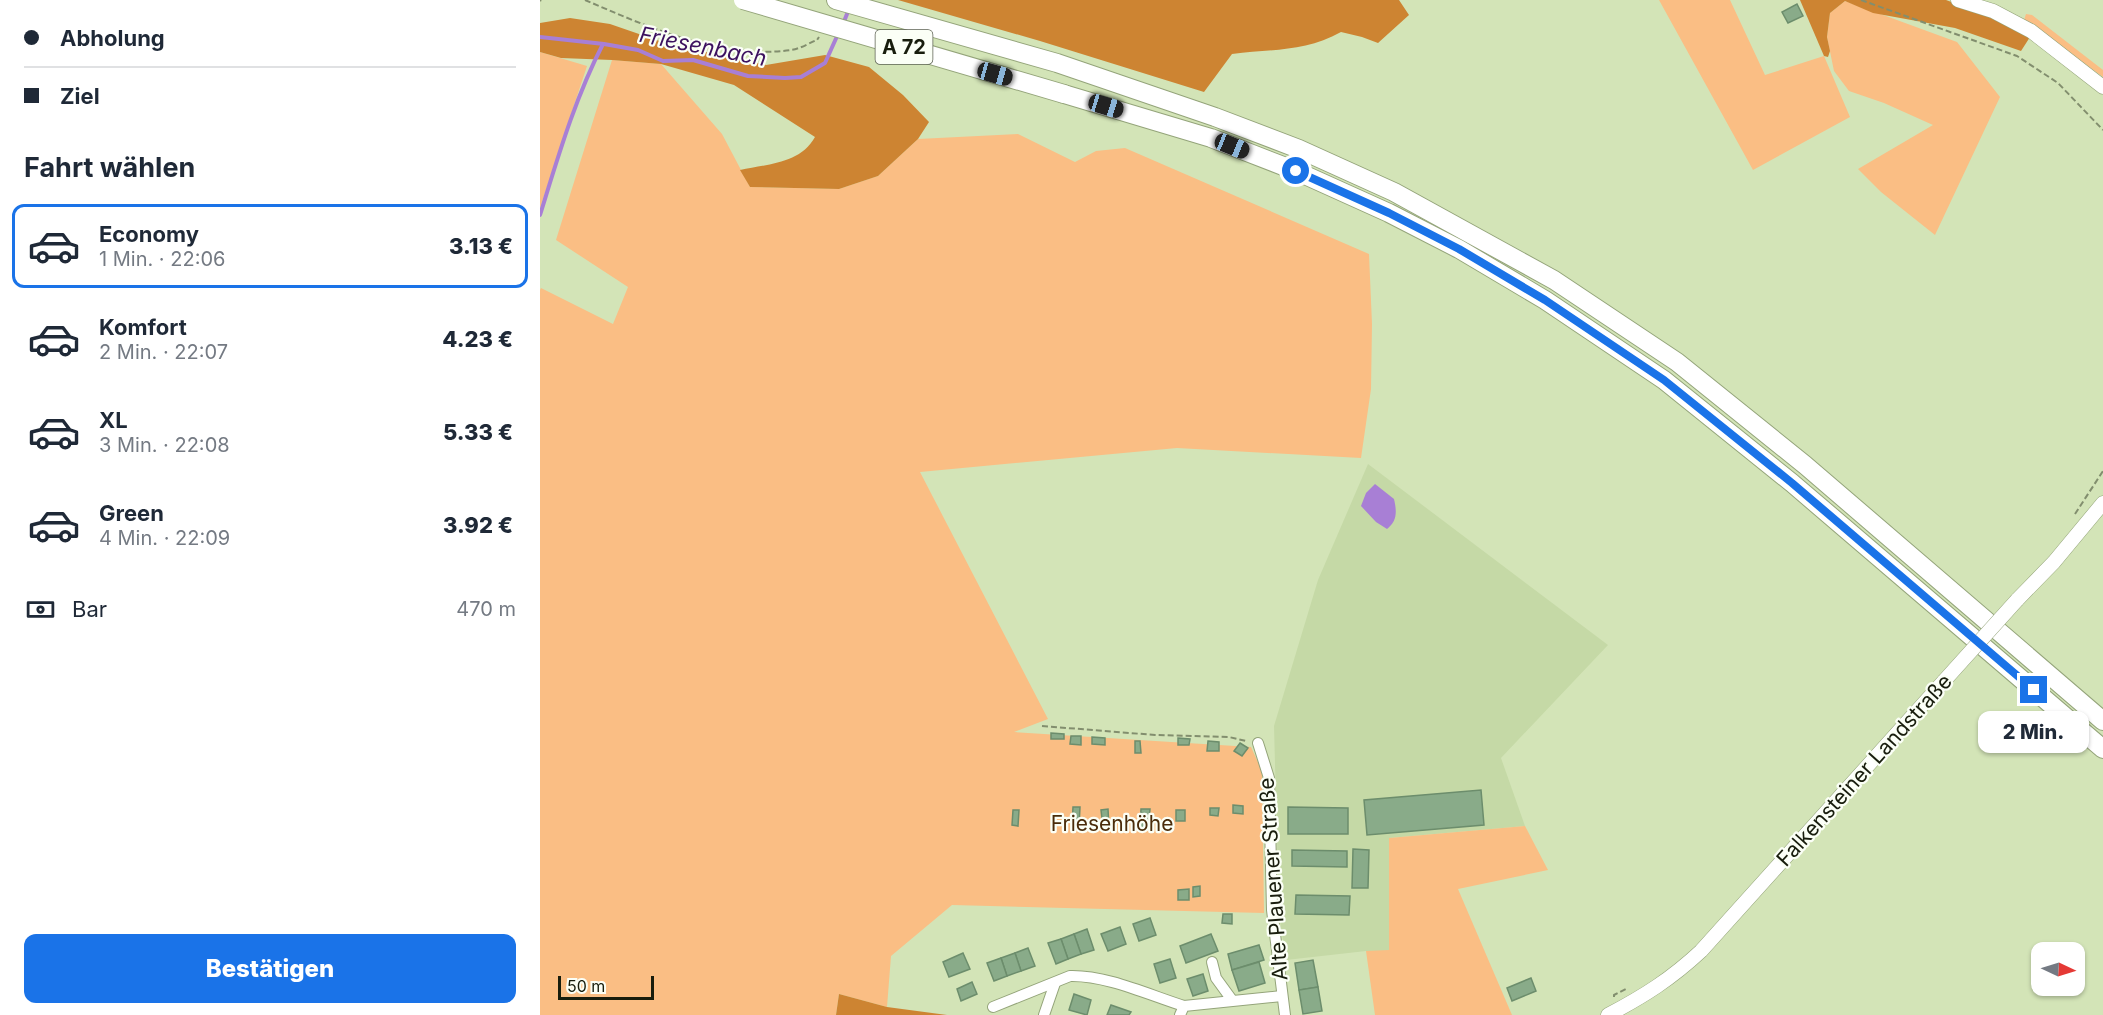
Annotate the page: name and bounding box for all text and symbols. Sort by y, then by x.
water label: Friesenbach [637,21,769,71]
text: Abholung [60,25,165,51]
road number: A 72 [876,30,932,64]
car [975,60,1015,88]
text: Ziel [60,83,100,109]
car [1086,92,1126,120]
car [1212,131,1252,161]
text: Fahrt wählen [24,151,195,184]
route start [1282,157,1309,184]
icon: car [27,219,81,273]
text: Economy [99,221,199,247]
text: 3.13 € [449,233,513,259]
text: 1 Min. · 22:06 [99,247,225,271]
icon: car [27,312,81,366]
text: Komfort [99,314,187,340]
text: 4.23 € [442,326,513,352]
text: 2 Min. · 22:07 [99,340,228,364]
icon: car [27,405,81,459]
text: XL [99,407,128,433]
text: 5.33 € [443,419,513,445]
text: 3 Min. · 22:08 [99,433,230,457]
icon: car [27,498,81,552]
text: Green [99,500,164,526]
text: 3.92 € [443,512,513,538]
text: 4 Min. · 22:09 [99,526,230,550]
icon: cash [24,593,57,626]
text: Bar [72,596,107,622]
text: 470 m [456,597,516,621]
street label: Falkensteiner Landstraße [1771,669,1957,871]
route end [2020,676,2047,703]
callout: 2 Min. [1978,711,2090,753]
text: 2 Min. [2003,720,2064,744]
street label: Alte Plauener Straße [1253,777,1293,981]
park label: Friesenhöhe [1051,811,1173,836]
button: Bestätigen [24,934,516,1003]
north arrow [2031,942,2085,996]
map controls [2031,942,2085,996]
scale bar [558,973,654,1000]
text: 50 m [567,976,605,996]

